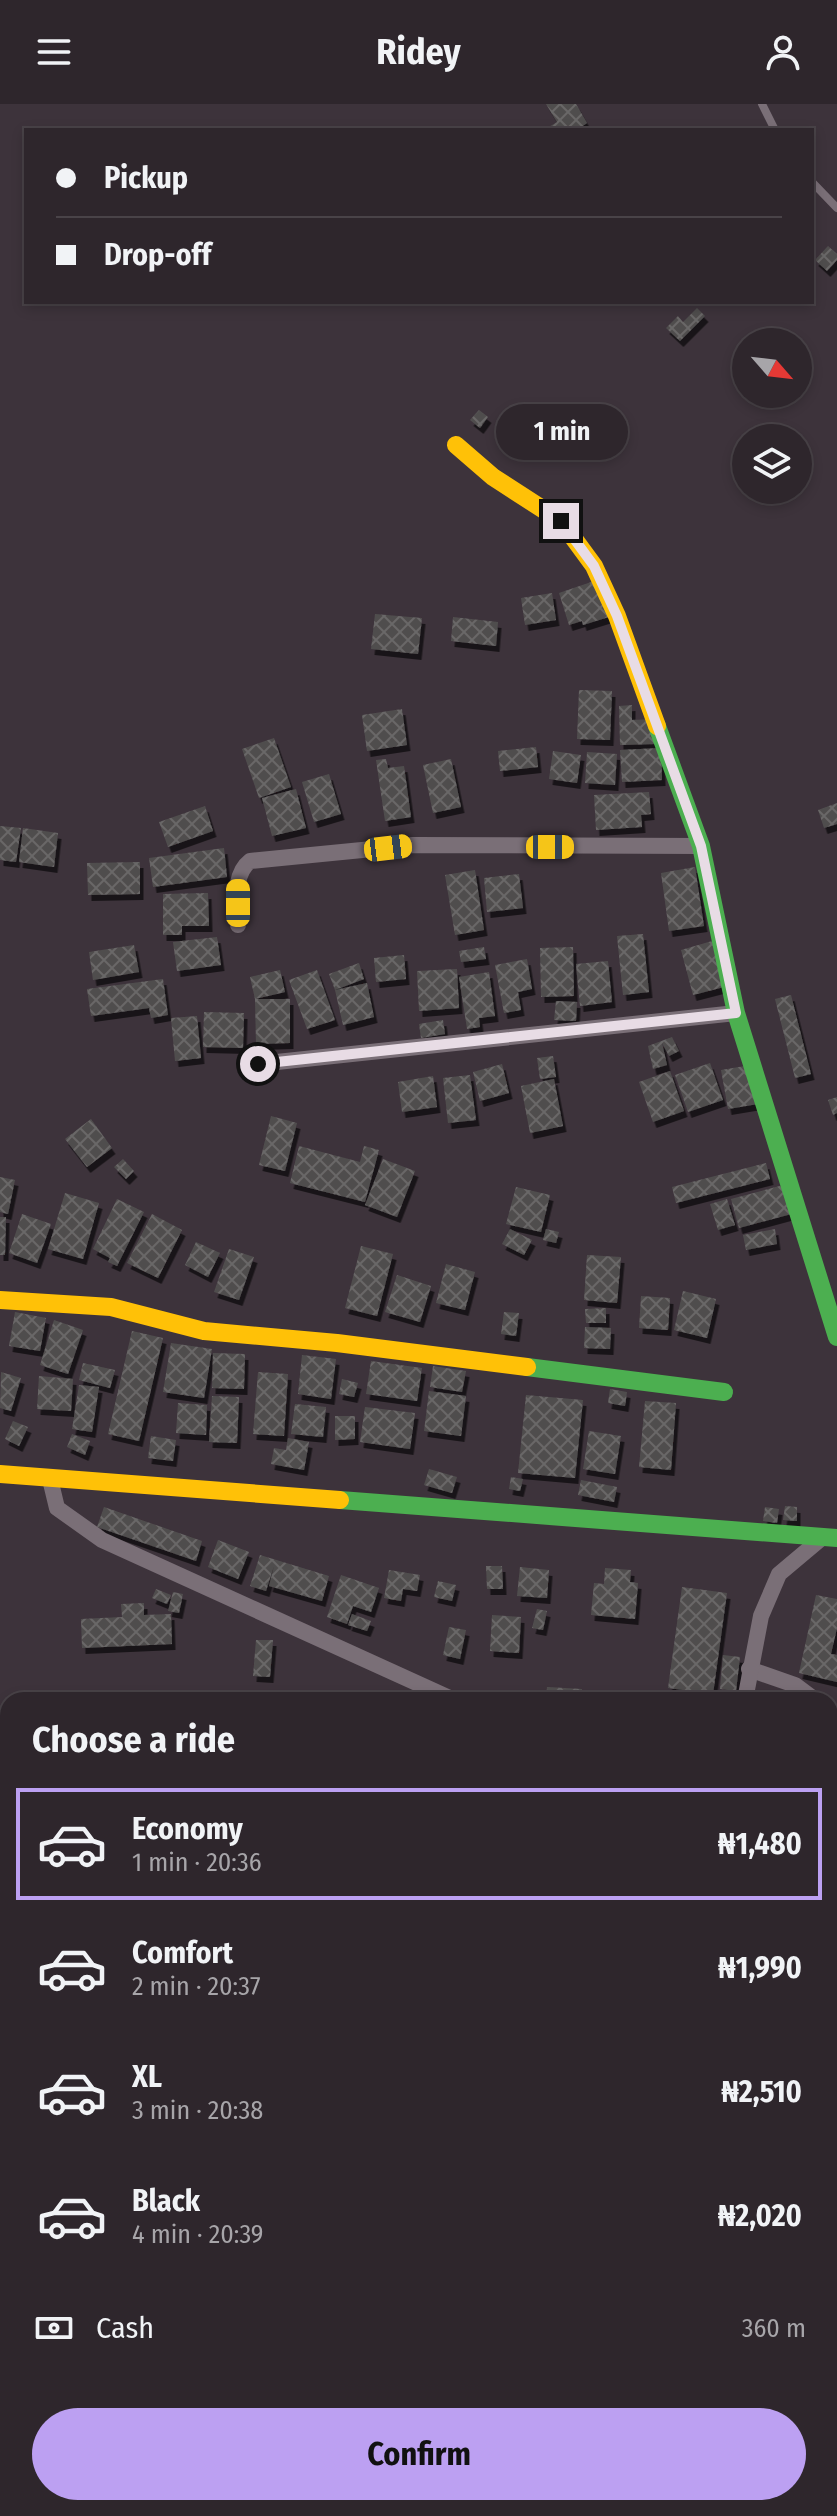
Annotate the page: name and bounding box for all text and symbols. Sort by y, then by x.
icon: menu [32,30,76,74]
text: Ridey [376,30,461,74]
icon: person [761,30,805,74]
text: Pickup [104,160,188,196]
text: Drop-off [104,237,211,273]
north arrow [732,328,812,408]
map controls [732,328,812,504]
callout: 1 min [495,405,627,461]
text: 1 min [534,416,590,447]
button: layers [732,424,812,504]
route end [543,503,579,539]
car [363,833,413,863]
car [526,835,574,859]
car [226,879,250,927]
route start [240,1046,276,1082]
text: Choose a ride [32,1718,235,1762]
icon: car [36,1808,108,1880]
text: Economy [132,1811,243,1847]
text: ₦1,480 [718,1826,802,1862]
text: 1 min · 20:36 [132,1847,262,1878]
icon: car [36,1932,108,2004]
text: Comfort [132,1935,233,1971]
text: ₦1,990 [718,1950,802,1986]
text: 2 min · 20:37 [132,1971,260,2002]
icon: car [36,2056,108,2128]
text: XL [132,2059,162,2095]
text: ₦2,510 [721,2074,802,2110]
text: 3 min · 20:38 [132,2095,263,2126]
icon: car [36,2180,108,2252]
text: Black [132,2183,200,2219]
text: ₦2,020 [718,2198,802,2234]
text: 4 min · 20:39 [132,2219,264,2250]
icon: cash [32,2306,76,2350]
text: Cash [96,2310,154,2346]
text: 360 m [742,2313,806,2344]
button: Confirm [32,2408,806,2500]

